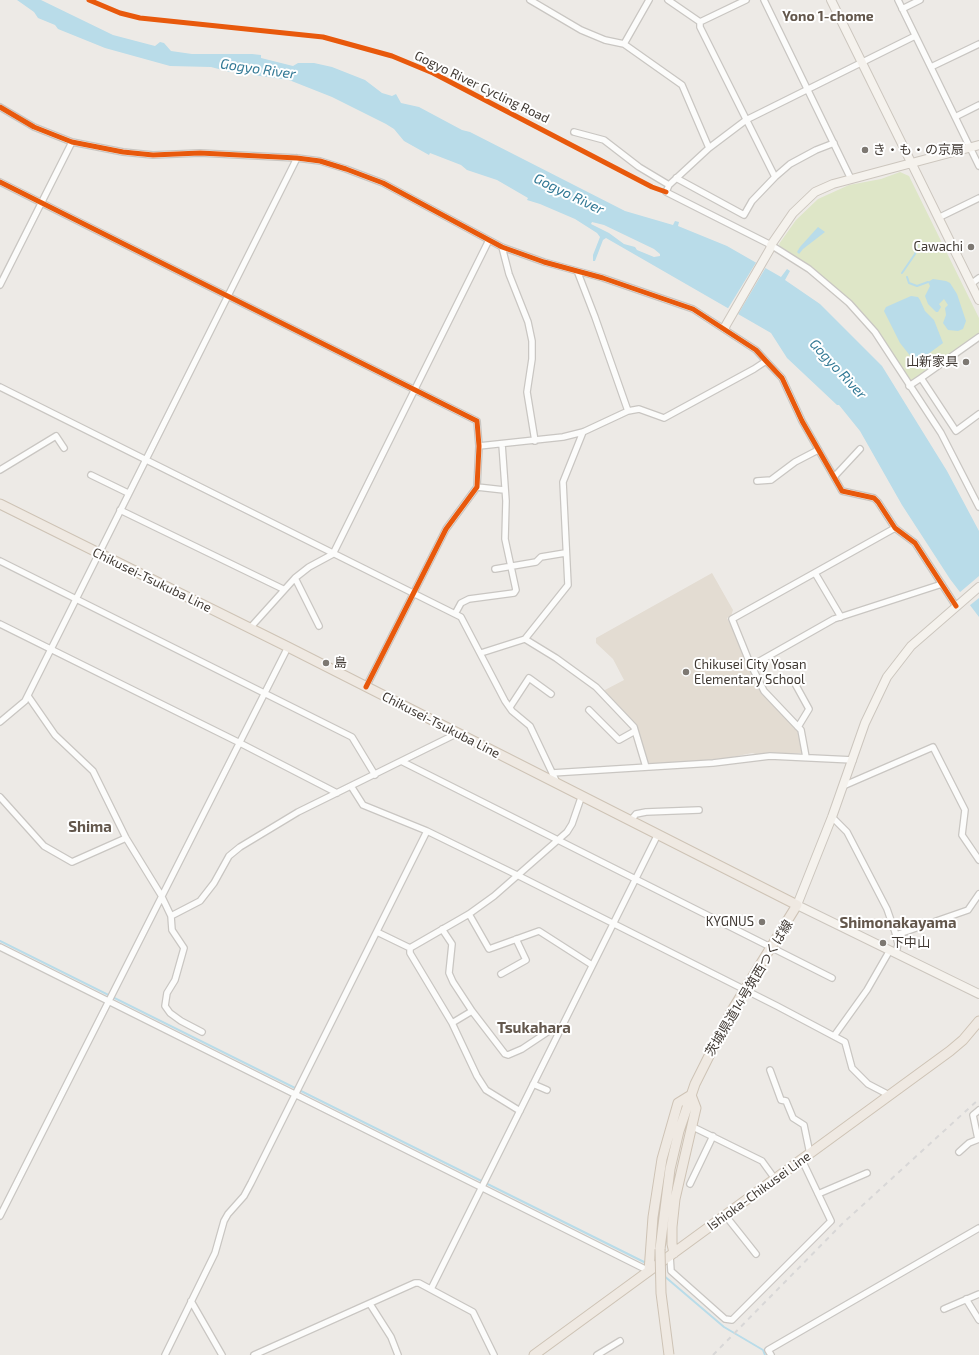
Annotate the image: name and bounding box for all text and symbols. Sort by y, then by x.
district label: Yono 1-chome [782,8,874,24]
street label: Gogyo River Cycling Road [412,48,552,126]
water label: Gogyo River [219,55,297,83]
place label: き・も・の京扇 [873,142,964,158]
marker: き・も・の京扇 [860,145,870,155]
water label: Gogyo River [531,170,607,218]
place label: Cawachi [914,239,963,255]
marker: Cawachi [966,242,976,252]
water label: Gogyo River [806,336,870,402]
place label: 山新家具 [906,354,958,370]
marker: 山新家具 [961,357,971,367]
street label: Chikusei-Tsukuba Line [90,544,214,616]
place label: 島 [334,655,347,671]
place label: Chikusei City Yosan Elementary School [694,657,807,688]
marker: 島 [321,658,331,668]
marker: Chikusei City Yosan Elementary School [681,667,691,677]
street label: Chikusei-Tsukuba Line [379,688,503,762]
district label: Shima [68,818,112,836]
place label: KYGNUS [706,914,754,930]
district label: Shimonakayama [839,914,957,932]
street label: 茨城県道14号筑西つくば線 [702,917,796,1059]
marker: KYGNUS [757,917,767,927]
place label: 下中山 [891,935,930,951]
marker: 下中山 [878,938,888,948]
district label: Tsukahara [497,1019,571,1037]
street label: Ishioka-Chikusei Line [704,1148,814,1234]

